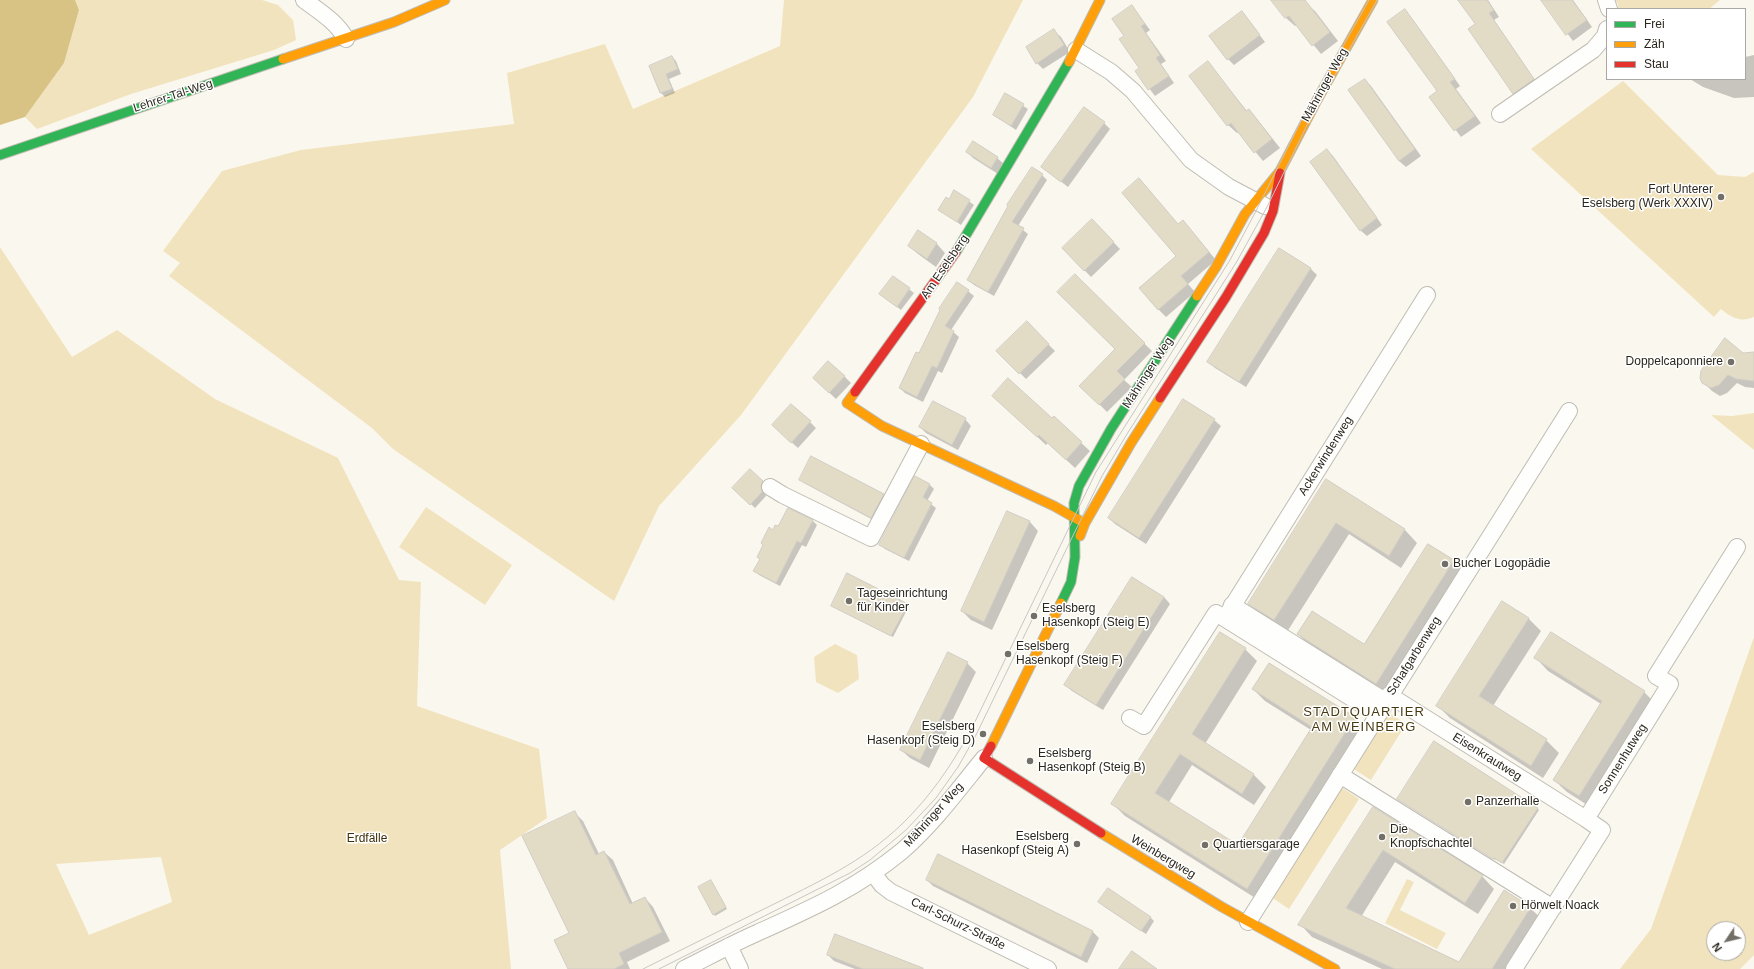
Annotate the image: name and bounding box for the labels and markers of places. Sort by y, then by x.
place label: Fort Unterer Eselsberg (Werk XXXIV) [1582,183,1713,211]
marker: Fort Unterer Eselsberg (Werk XXXIV) [1716,192,1726,202]
place label: Doppelcaponniere [1626,355,1723,369]
marker: Doppelcaponniere [1726,357,1736,367]
place label: Bucher Logopädie [1453,557,1550,571]
marker: Bucher Logopädie [1440,559,1450,569]
place label: Tageseinrichtung für Kinder [857,587,948,615]
marker: Tageseinrichtung für Kinder [844,596,854,606]
place label: Eselsberg Hasenkopf (Steig E) [1042,602,1149,630]
marker: Eselsberg Hasenkopf (Steig E) [1029,611,1039,621]
place label: Eselsberg Hasenkopf (Steig F) [1016,640,1123,668]
marker: Eselsberg Hasenkopf (Steig F) [1003,649,1013,659]
place label: Eselsberg Hasenkopf (Steig D) [867,720,975,748]
marker: Eselsberg Hasenkopf (Steig D) [978,729,988,739]
place label: Eselsberg Hasenkopf (Steig B) [1038,747,1145,775]
marker: Eselsberg Hasenkopf (Steig B) [1025,756,1035,766]
place label: Panzerhalle [1476,795,1539,809]
marker: Panzerhalle [1463,797,1473,807]
place label: Die Knopfschachtel [1390,823,1472,851]
place label: Eselsberg Hasenkopf (Steig A) [962,830,1069,858]
marker: Die Knopfschachtel [1377,832,1387,842]
place label: Quartiersgarage [1213,838,1300,852]
marker: Eselsberg Hasenkopf (Steig A) [1072,839,1082,849]
marker: Quartiersgarage [1200,840,1210,850]
place label: Hörwelt Noack [1521,899,1599,913]
marker: Hörwelt Noack [1508,901,1518,911]

